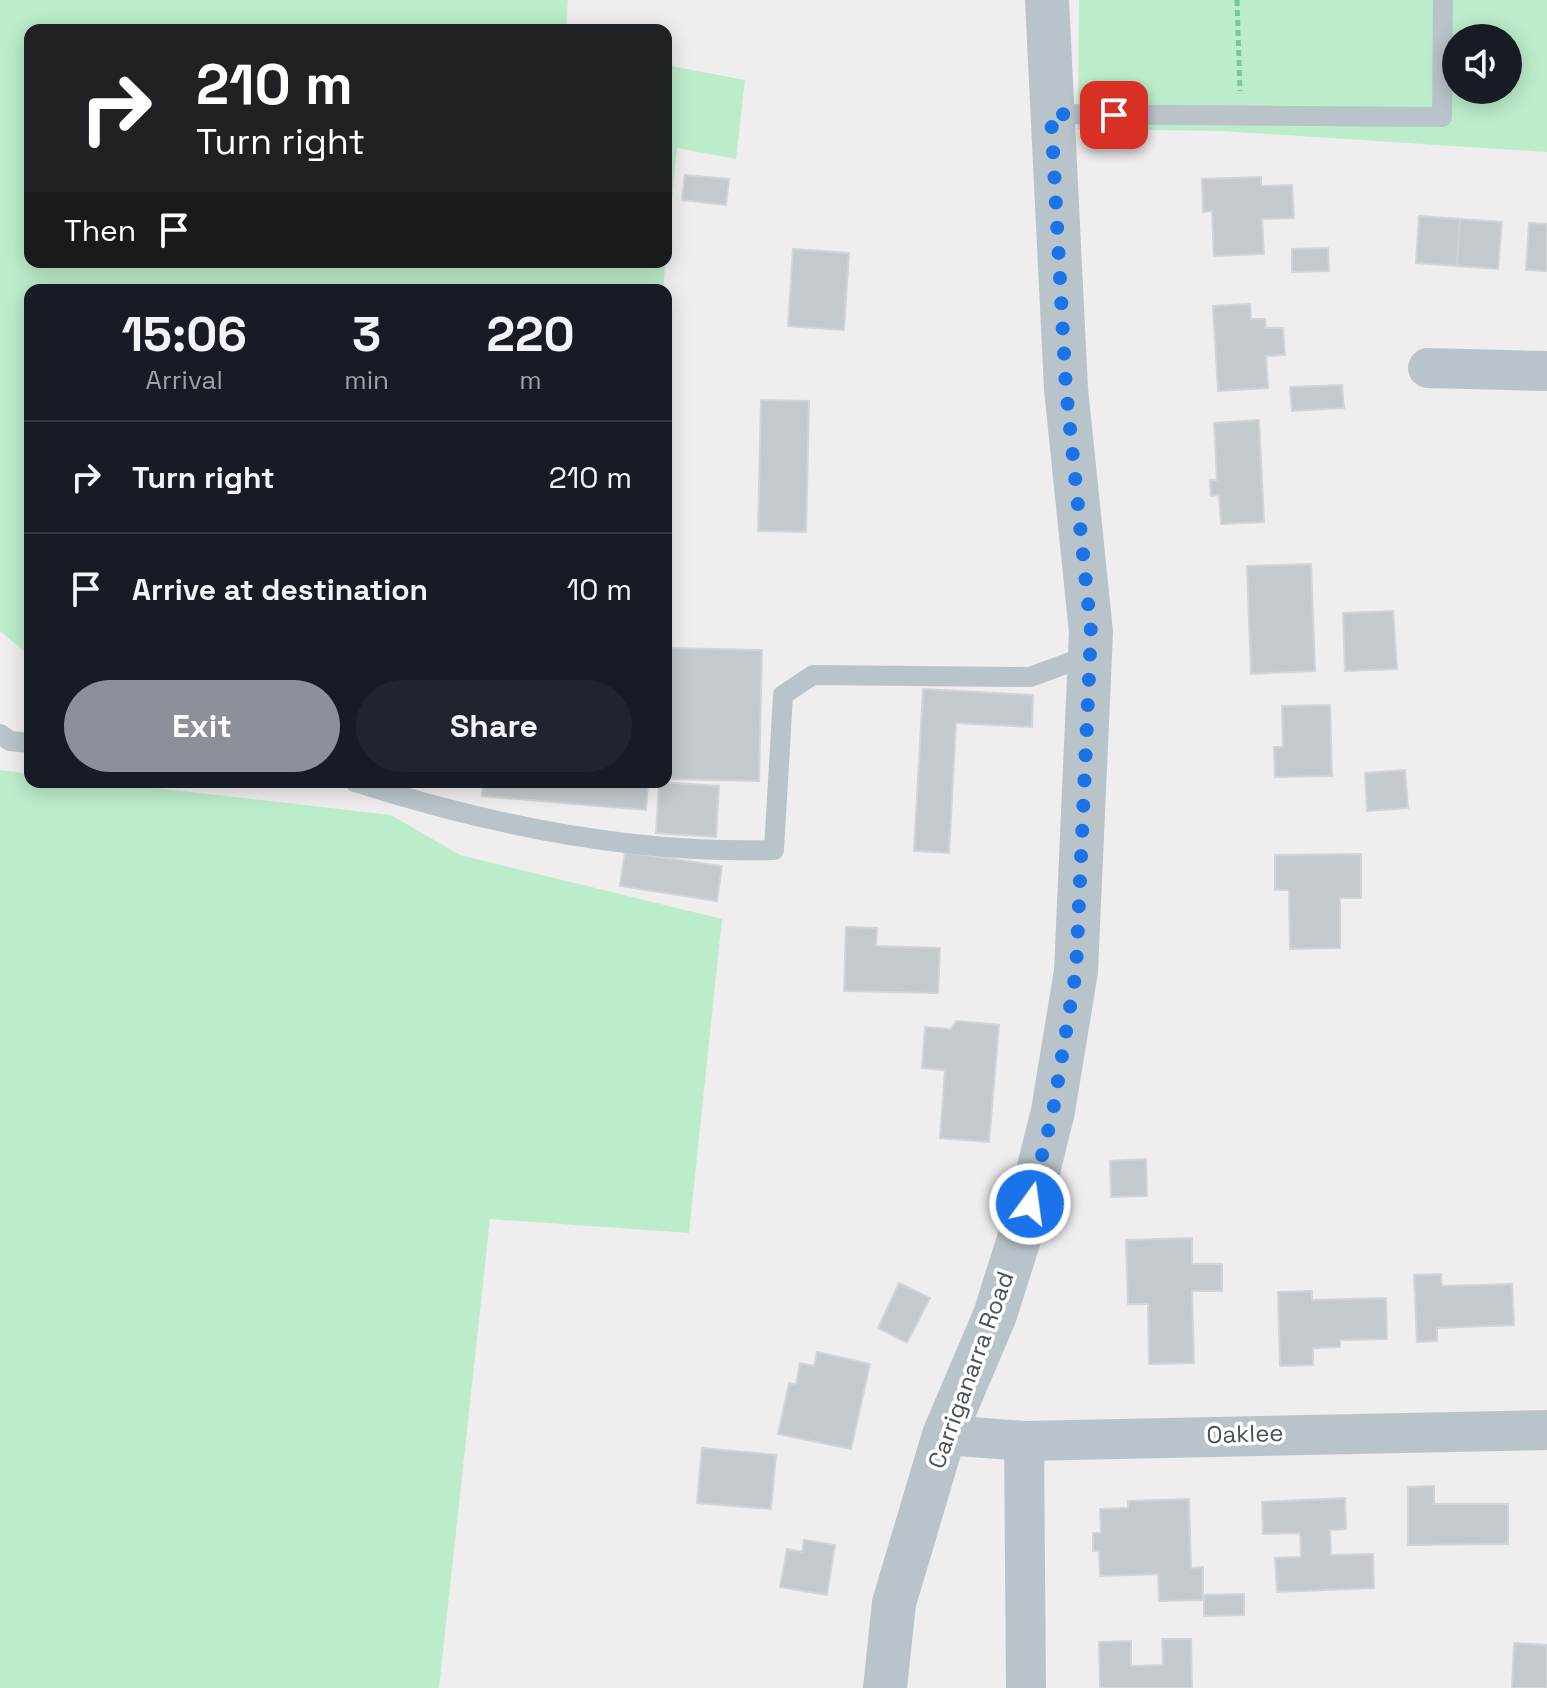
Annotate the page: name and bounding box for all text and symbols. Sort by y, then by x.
map controls [1442,24,1522,104]
button: sound [1442,24,1522,104]
text: 210 m [196,49,353,120]
icon: right [64,56,168,160]
pin [1080,81,1148,149]
icon: arrive [1092,93,1136,137]
text: Turn right [196,119,365,165]
icon: arrive [152,208,196,252]
text: Then [64,211,136,250]
text: 15:06 [121,304,247,365]
text: 3 [352,304,381,365]
text: 220 [486,304,575,365]
text: Arrival [146,363,223,397]
text: min [344,363,389,397]
text: m [519,363,542,397]
icon: right [64,455,108,499]
text: Turn right [132,458,275,497]
text: 210 m [549,458,632,497]
icon: arrive [64,567,108,611]
text: Arrive at destination [132,570,428,609]
text: 10 m [567,570,632,609]
button: Exit [64,680,340,772]
button: Share [356,680,632,772]
position arrow [988,1162,1072,1246]
street label: Carriganarra Road [920,1267,1021,1473]
street label: Oaklee [1206,1417,1284,1450]

